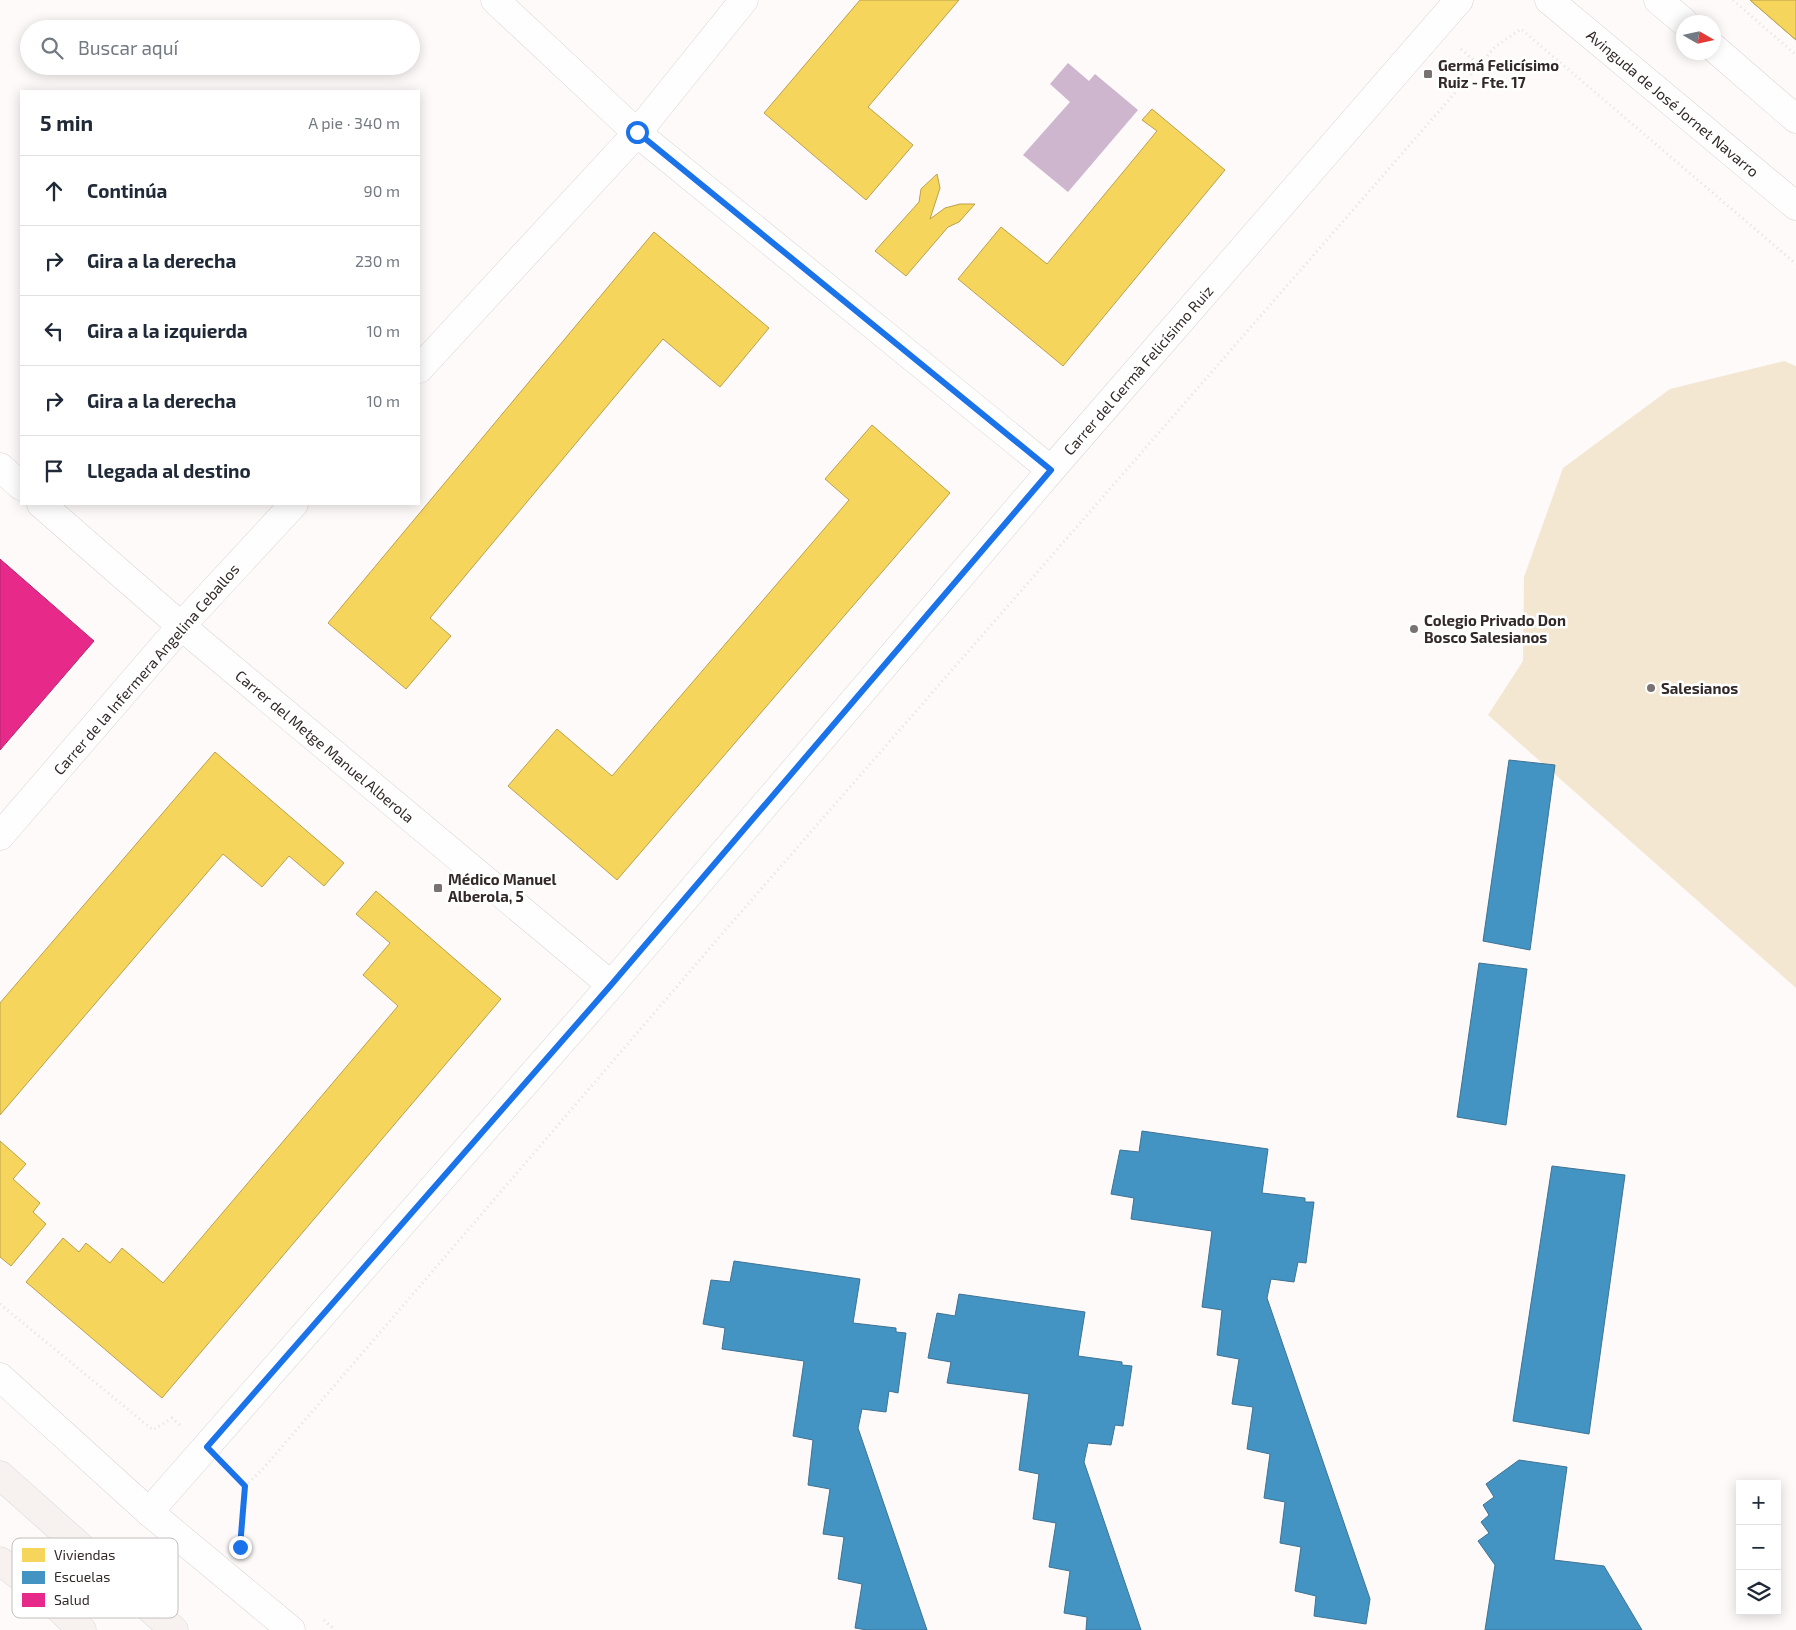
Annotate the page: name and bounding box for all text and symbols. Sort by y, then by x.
north arrow [1676,15,1721,60]
search box [20,20,420,75]
street label: Avinguda de José Jornet Navarro [1583,26,1763,180]
icon: search [38,34,66,62]
text: Buscar aquí [78,36,178,59]
place label: Germá Felicísimo Ruiz - Fte. 17 [1438,56,1559,91]
marker: Germá Felicísimo Ruiz - Fte. 17 [1422,68,1434,80]
text: 5 min [40,110,93,135]
text: A pie · 340 m [308,113,400,132]
route start [626,121,649,144]
icon: ahead [40,177,68,205]
text: Continúa [87,179,167,202]
text: 90 m [364,181,400,200]
icon: right [40,247,68,275]
text: Gira a la derecha [87,249,236,272]
text: 230 m [355,251,400,270]
street label: Carrer del Germà Felicísimo Ruiz [1059,282,1217,458]
icon: left [40,317,68,345]
text: Gira a la izquierda [87,319,248,342]
text: 10 m [366,321,400,340]
icon: right [40,387,68,415]
text: Gira a la derecha [87,389,236,412]
text: 10 m [366,391,400,410]
icon: arrive [40,457,68,485]
text: Llegada al destino [87,459,251,482]
street label: Carrer de la Infermera Angelina Ceballos [49,560,243,778]
place label: Colegio Privado Don Bosco Salesianos [1424,611,1566,646]
marker: Colegio Privado Don Bosco Salesianos [1408,623,1420,635]
street label: Carrer del Metge Manuel Alberola [232,666,418,826]
place label: Salesianos [1661,679,1738,697]
marker: Salesianos [1645,682,1657,694]
place label: Médico Manuel Alberola, 5 [448,870,557,905]
marker: Médico Manuel Alberola, 5 [432,882,444,894]
map controls [1736,1480,1781,1615]
button: + [1736,1480,1781,1525]
button: − [1736,1525,1781,1570]
route end [229,1536,252,1559]
legend [12,1538,178,1618]
text: Viviendas [54,1546,115,1563]
text: Escuelas [54,1568,110,1585]
button: layers [1736,1570,1781,1615]
text: Salud [54,1591,90,1608]

